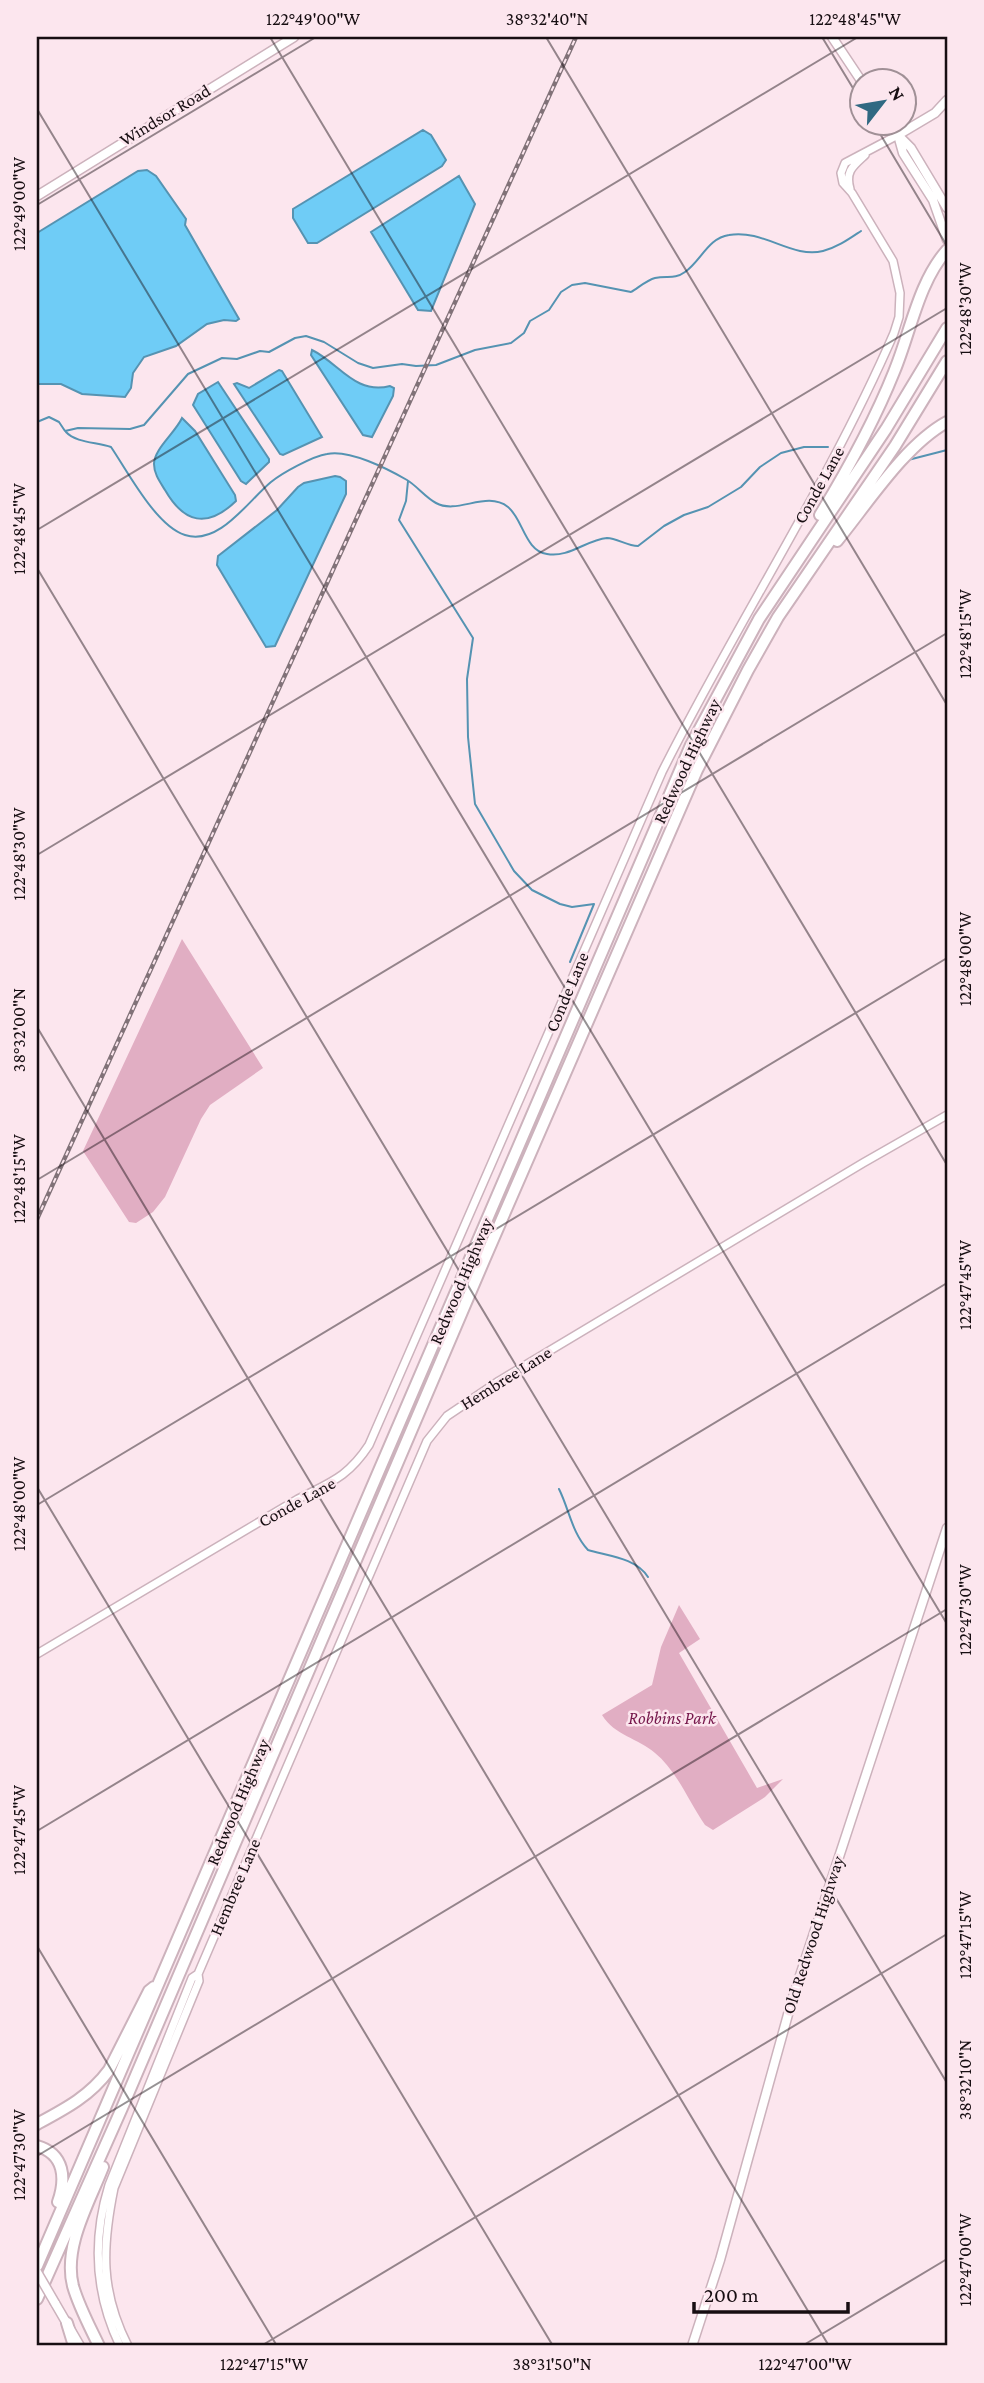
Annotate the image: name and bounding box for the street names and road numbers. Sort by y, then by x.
street label: Windsor Road [116,80,214,150]
street label: Conde Lane [790,443,848,527]
street label: Redwood Highway [649,695,725,827]
street label: Conde Lane [541,949,593,1035]
street label: Redwood Highway [425,1214,497,1347]
street label: Hembree Lane [457,1342,555,1414]
street label: Conde Lane [255,1473,339,1531]
street label: Redwood Highway [202,1735,274,1868]
street label: Hembree Lane [206,1835,264,1939]
street label: Old Redwood Highway [778,1853,848,2017]

